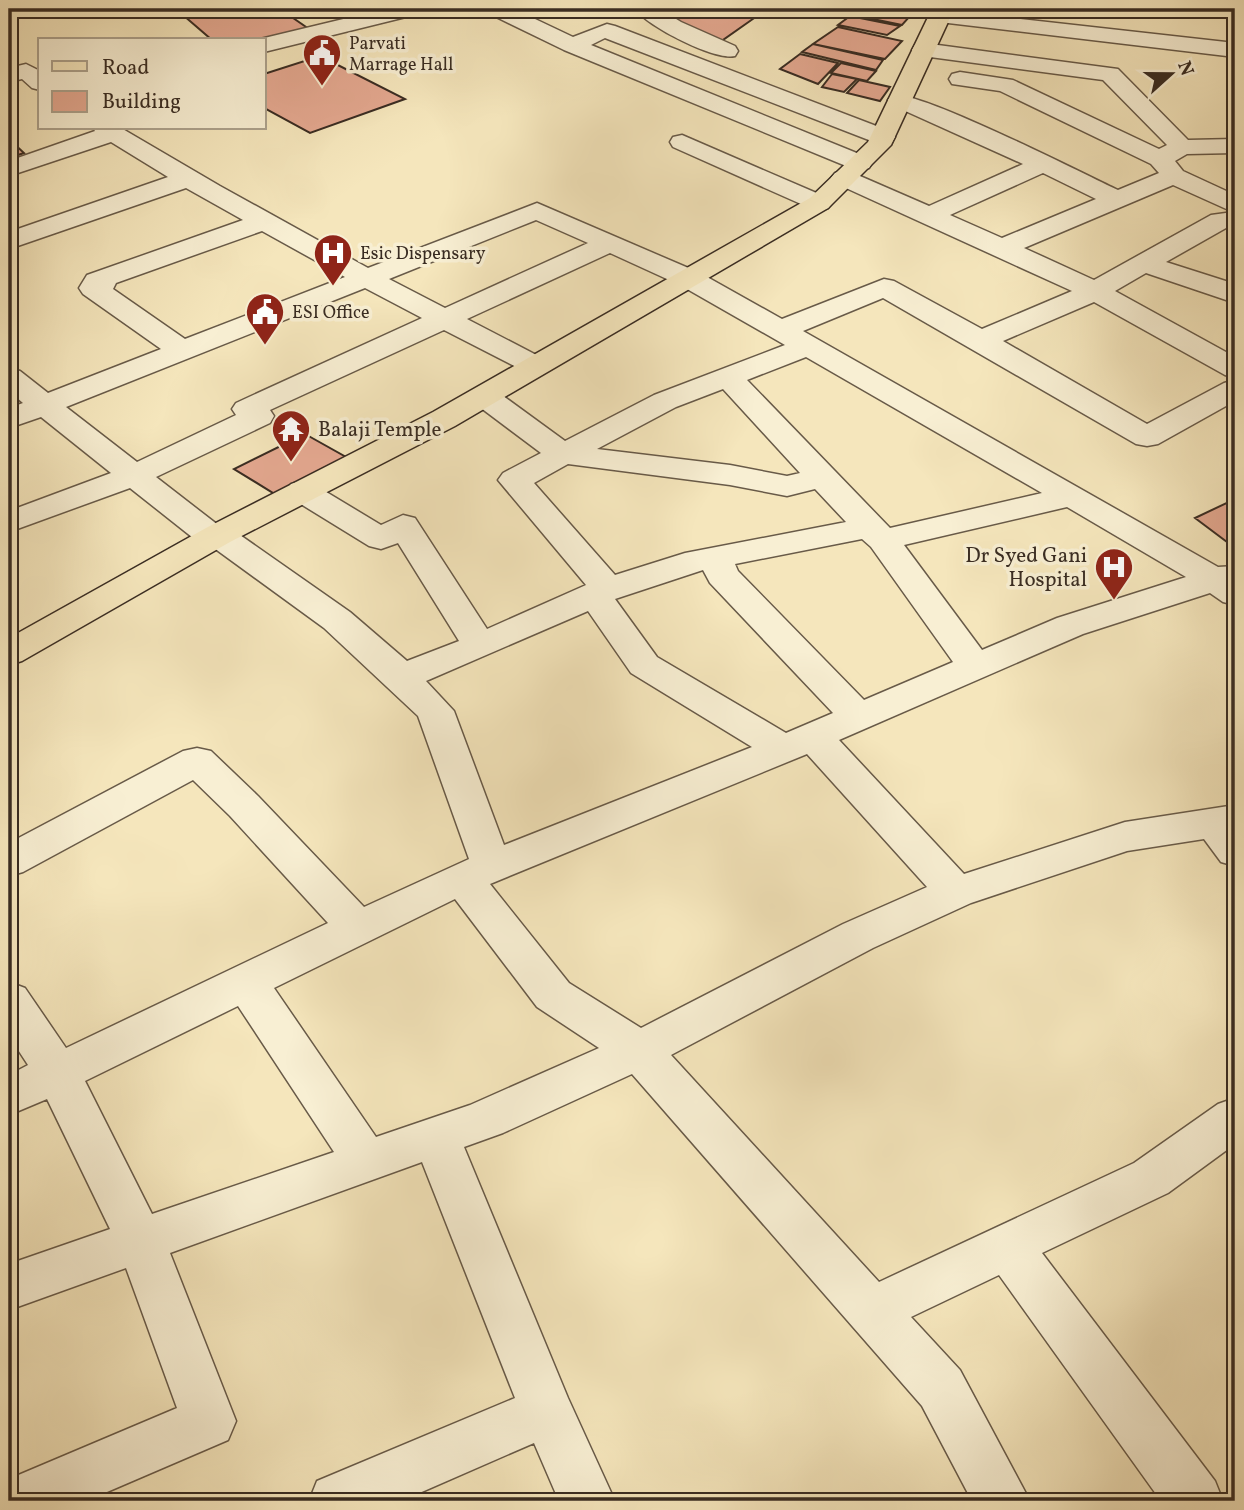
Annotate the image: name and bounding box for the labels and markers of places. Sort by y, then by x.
public building icon: Parvati Marrage Hall [301,32,343,87]
place label: Parvati Marrage Hall [349,32,453,78]
hospital icon: Esic Dispensary [312,232,354,287]
place label: Esic Dispensary [360,242,486,267]
public building icon: ESI Office [244,291,286,346]
place label: ESI Office [292,301,370,326]
temple icon: Balaji Temple [270,408,312,463]
place label: Balaji Temple [318,416,442,445]
place label: Dr Syed Gani Hospital [965,542,1087,595]
hospital icon: Dr Syed Gani Hospital [1093,546,1135,601]

